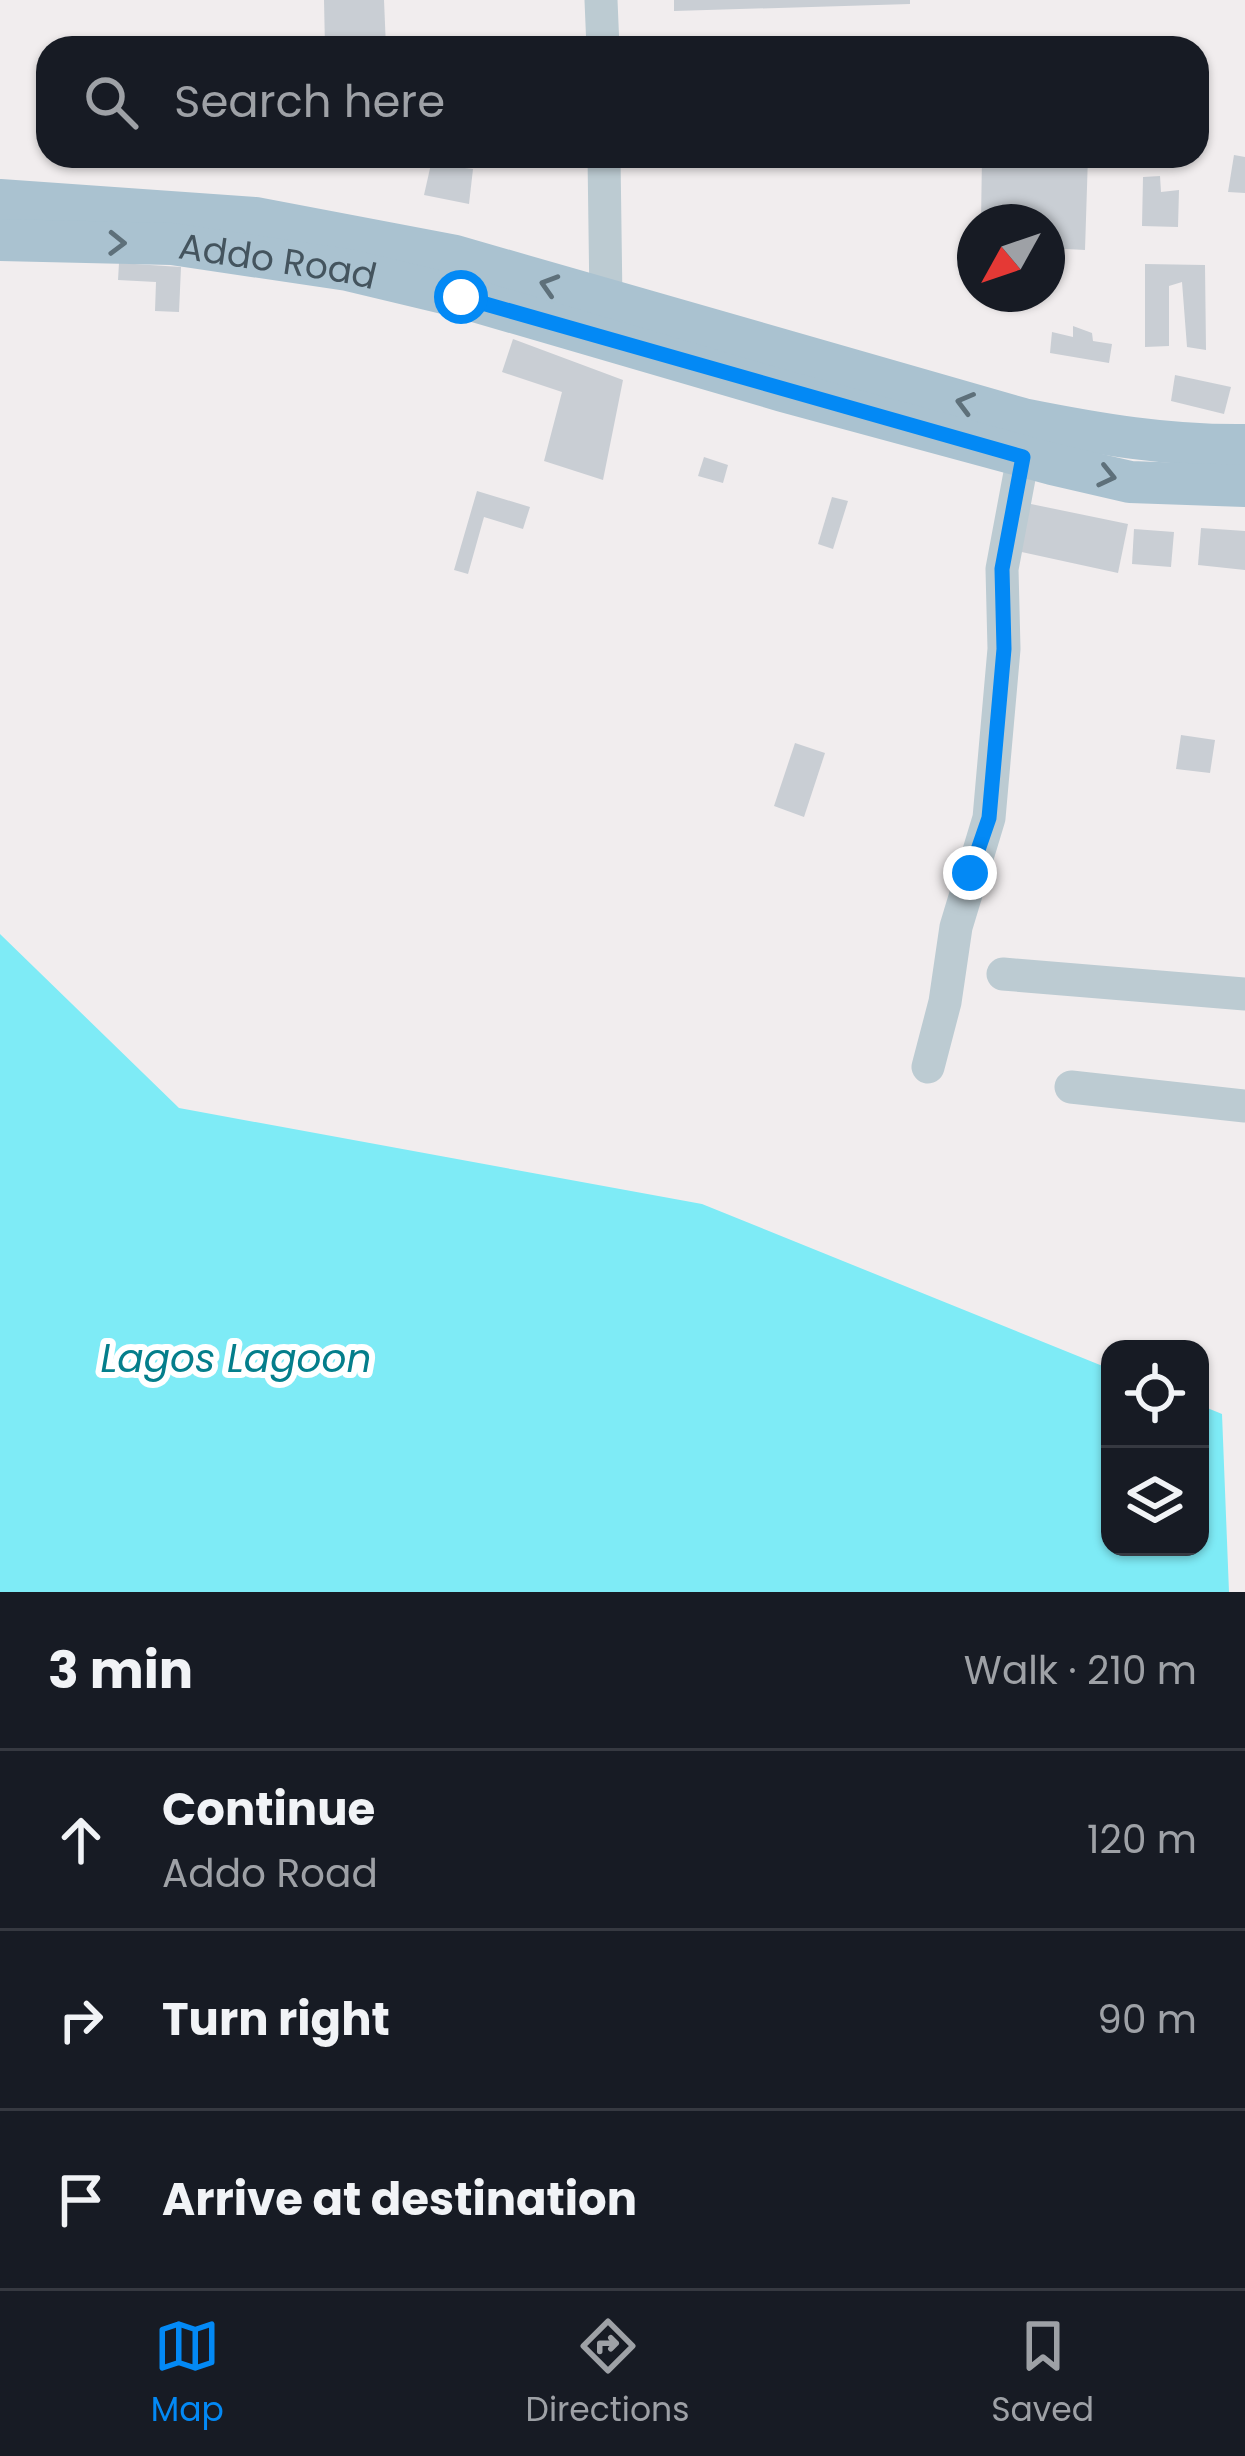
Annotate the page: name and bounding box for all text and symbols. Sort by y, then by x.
search box [36,36,1209,168]
icon: search [78,69,144,135]
text: Search here [174,70,445,133]
north arrow [957,204,1065,312]
street label: Addo Road [176,220,382,301]
one-way arrow [108,229,127,255]
route start [434,270,488,324]
one-way arrow [539,274,560,299]
one-way arrow [955,392,976,417]
one-way arrow [1097,463,1117,488]
route end [943,846,997,900]
water label: Lagos Lagoon [101,1331,371,1386]
map controls [1101,1340,1209,1556]
button: locate [1101,1340,1209,1448]
button: layers [1101,1448,1209,1556]
text: 3 min [48,1634,193,1706]
text: Walk · 210 m [964,1643,1197,1698]
text: Continue [162,1778,375,1841]
icon: ahead [48,1807,114,1873]
text: 120 m [1087,1812,1197,1867]
text: Addo Road [162,1846,378,1901]
icon: right [48,1987,114,2053]
text: Turn right [162,1988,390,2051]
text: 90 m [1097,1992,1197,2047]
icon: arrive [48,2167,114,2233]
text: Arrive at destination [162,2168,637,2231]
tab: Map [151,2313,224,2435]
tab: Directions [526,2313,689,2435]
tab: Saved [991,2313,1094,2435]

